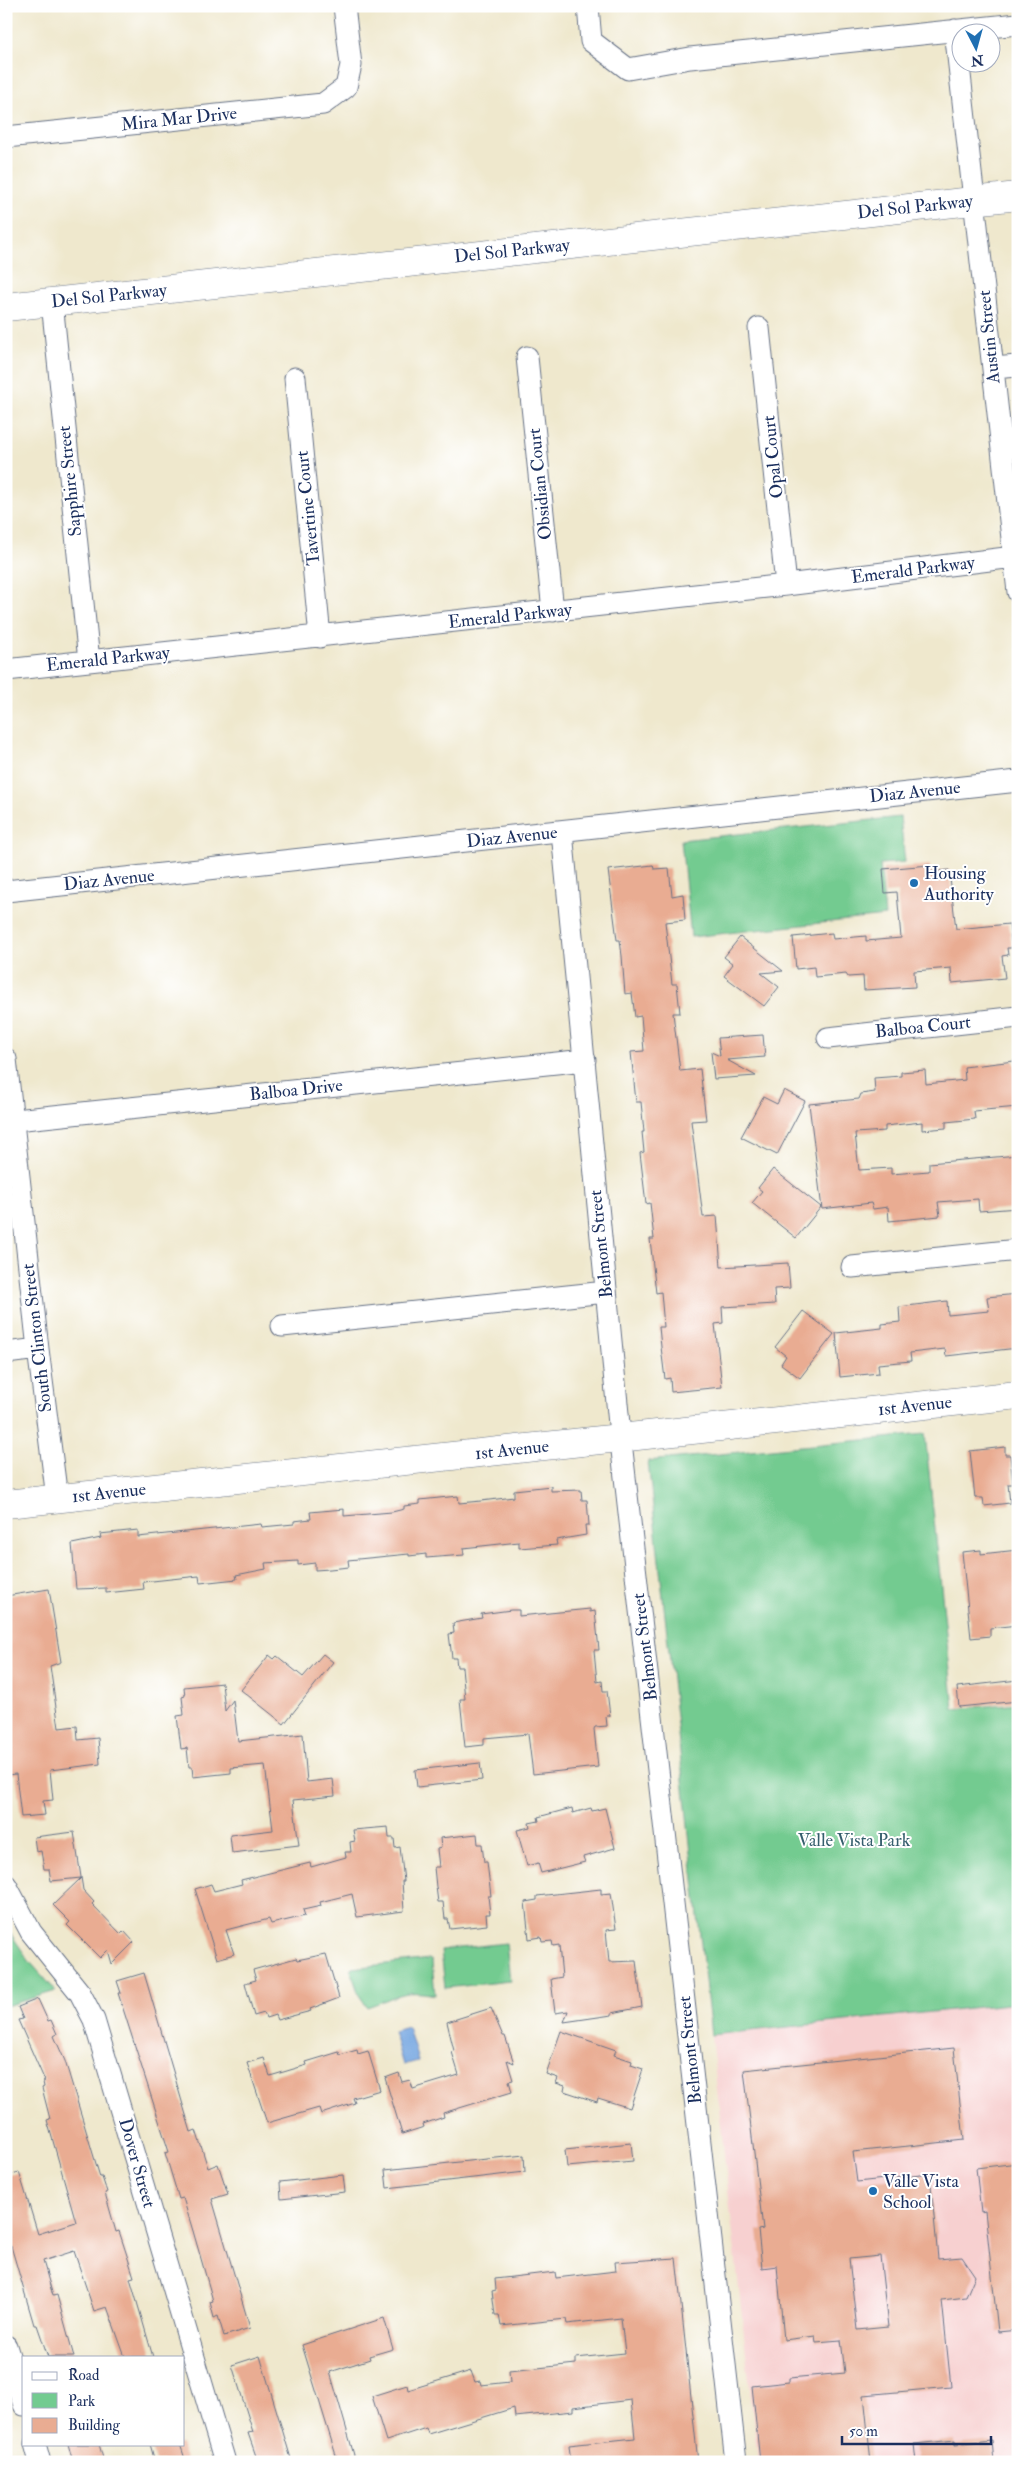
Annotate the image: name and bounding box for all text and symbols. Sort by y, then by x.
north arrow [952,22,1002,72]
text: N [970,51,985,70]
street label: Mira Mar Drive [120,101,239,137]
street label: Del Sol Parkway [856,189,975,225]
street label: Del Sol Parkway [453,233,572,269]
street label: Del Sol Parkway [50,278,169,314]
street label: Austin Street [973,289,1005,386]
street label: Opal Court [757,414,789,500]
street label: Sapphire Street [53,424,87,537]
street label: Obsidian Court [523,427,557,541]
street label: Tavertine Court [291,449,325,567]
street label: Emerald Parkway [850,551,977,589]
street label: Emerald Parkway [447,598,574,634]
street label: Emerald Parkway [45,641,172,677]
street label: Diaz Avenue [868,776,962,808]
street label: Diaz Avenue [465,821,559,853]
place label: Housing Authority [923,862,995,906]
street label: Diaz Avenue [62,864,156,896]
marker: Housing Authority [908,877,920,889]
street label: Balboa Court [874,1011,972,1043]
street label: Balboa Drive [248,1074,344,1106]
street label: Belmont Street [584,1189,618,1299]
street label: South Clinton Street [16,1262,58,1414]
street label: 1st Avenue [877,1391,954,1421]
street label: 1st Avenue [474,1435,551,1465]
street label: 1st Avenue [71,1478,148,1508]
street label: Belmont Street [627,1592,663,1702]
park label: Valle Vista Park [798,1829,911,1852]
street label: Belmont Street [673,1995,707,2105]
street label: Dover Street [113,2116,161,2211]
place label: Valle Vista School [883,2170,960,2214]
marker: Valle Vista School [867,2185,879,2197]
legend [22,2356,185,2446]
text: Road [68,2366,100,2385]
text: Park [68,2392,95,2411]
scale bar [842,2413,990,2445]
text: Building [68,2416,120,2435]
text: 50 m [849,2422,878,2441]

